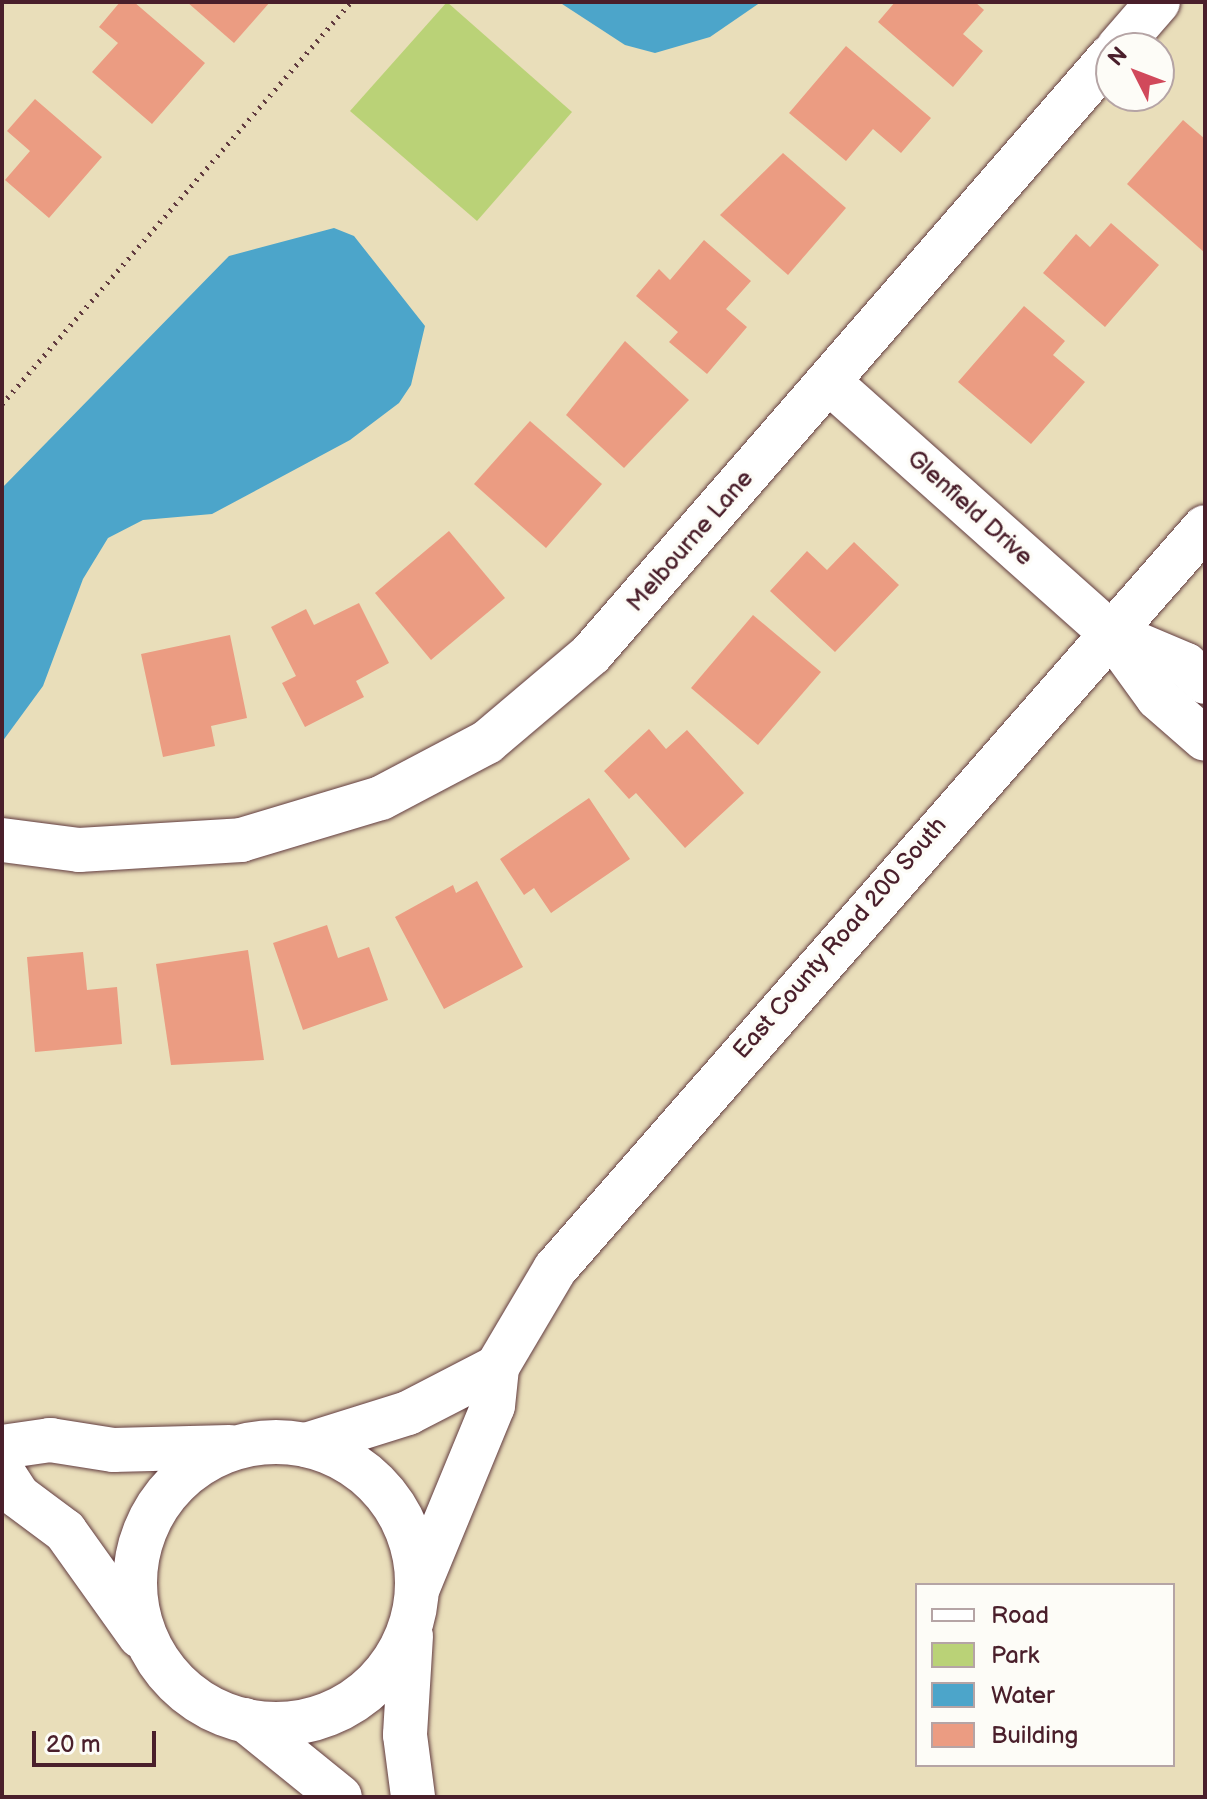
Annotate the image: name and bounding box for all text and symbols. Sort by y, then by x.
north arrow [1095,32,1175,112]
text: N [1103,42,1134,72]
street label: Glenfield Drive [901,444,1039,572]
street label: Melbourne Lane [621,464,759,618]
street label: East County Road 200 South [727,811,953,1065]
legend [915,1583,1175,1767]
text: Road [991,1601,1049,1630]
text: Park [991,1641,1039,1670]
text: Water [991,1681,1055,1710]
scale bar [36,1715,160,1765]
text: Building [991,1721,1078,1750]
text: 20 m [46,1730,101,1759]

